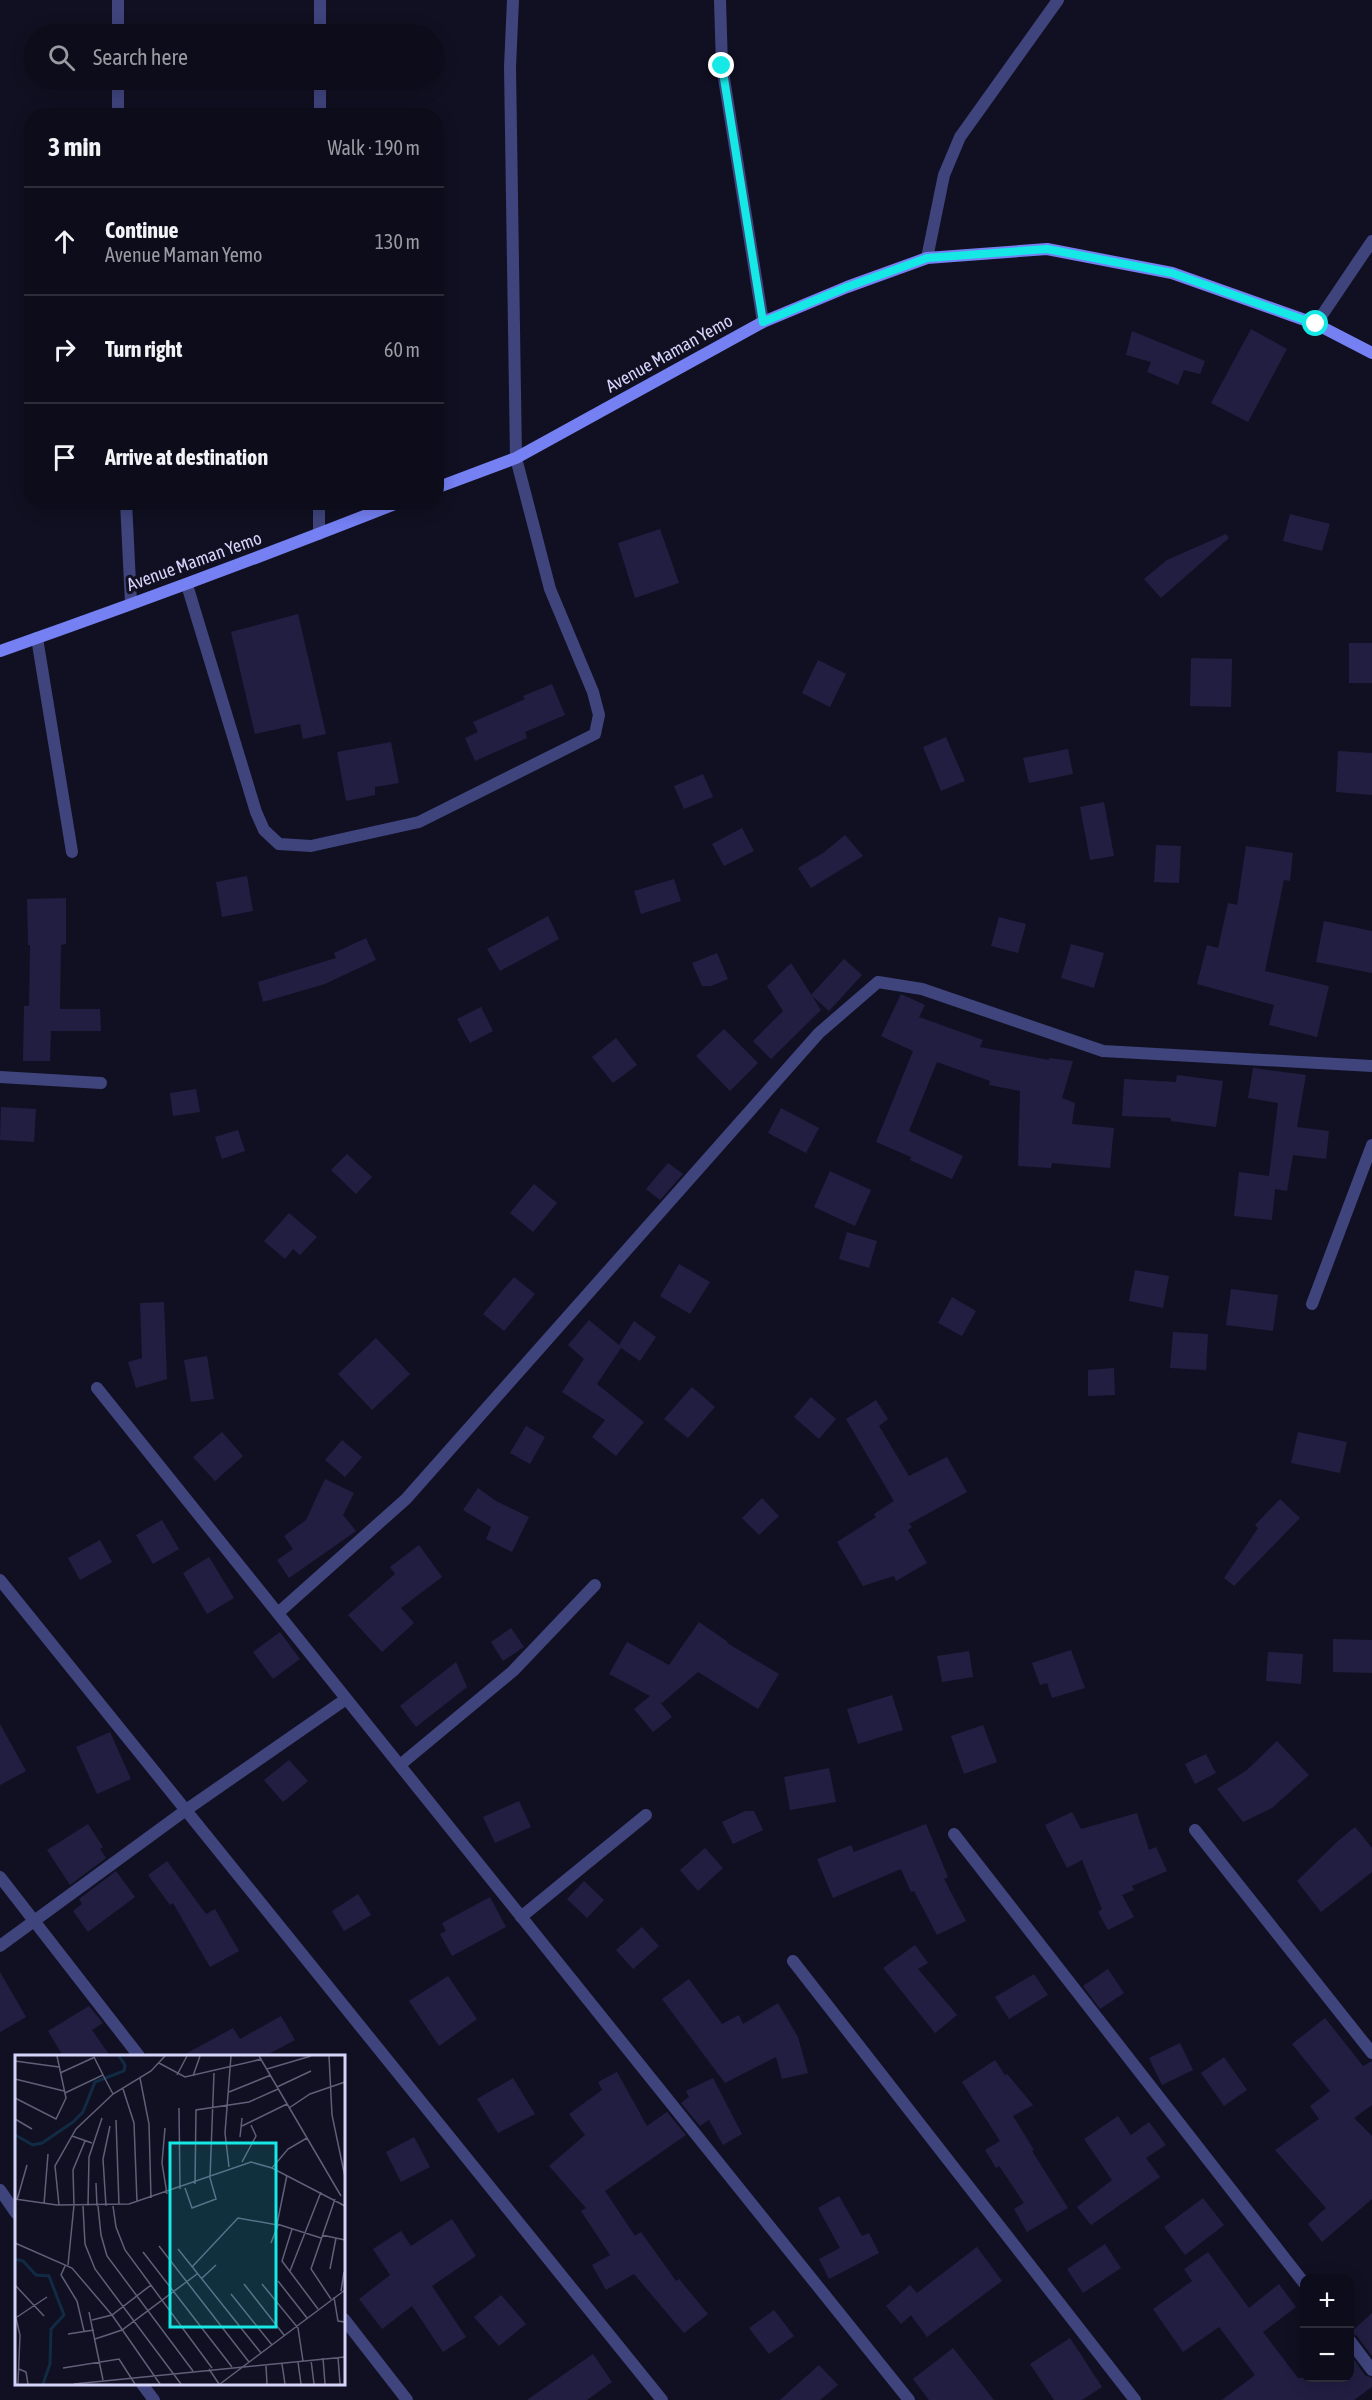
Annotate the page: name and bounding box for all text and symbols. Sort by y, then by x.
search box [24,24,444,90]
icon: search [45,41,78,74]
text: Search here [93,44,188,70]
route end [708,52,734,78]
text: 3 min [48,132,101,162]
text: Walk · 190 m [328,136,420,159]
text: Continue [105,217,179,243]
icon: ahead [48,225,81,258]
text: 130 m [375,230,420,253]
text: Avenue Maman Yemo [105,243,263,266]
street label: Avenue Maman Yemo [602,309,736,397]
route start [1302,310,1328,336]
icon: right [48,333,81,366]
text: Turn right [105,336,182,362]
text: 60 m [384,338,420,361]
icon: arrive [48,441,81,474]
text: Arrive at destination [105,444,268,470]
street label: Avenue Maman Yemo [124,527,264,595]
inset map [15,2055,345,2385]
map controls [1300,2274,1354,2382]
button: + [1300,2274,1354,2328]
button: − [1300,2328,1354,2382]

